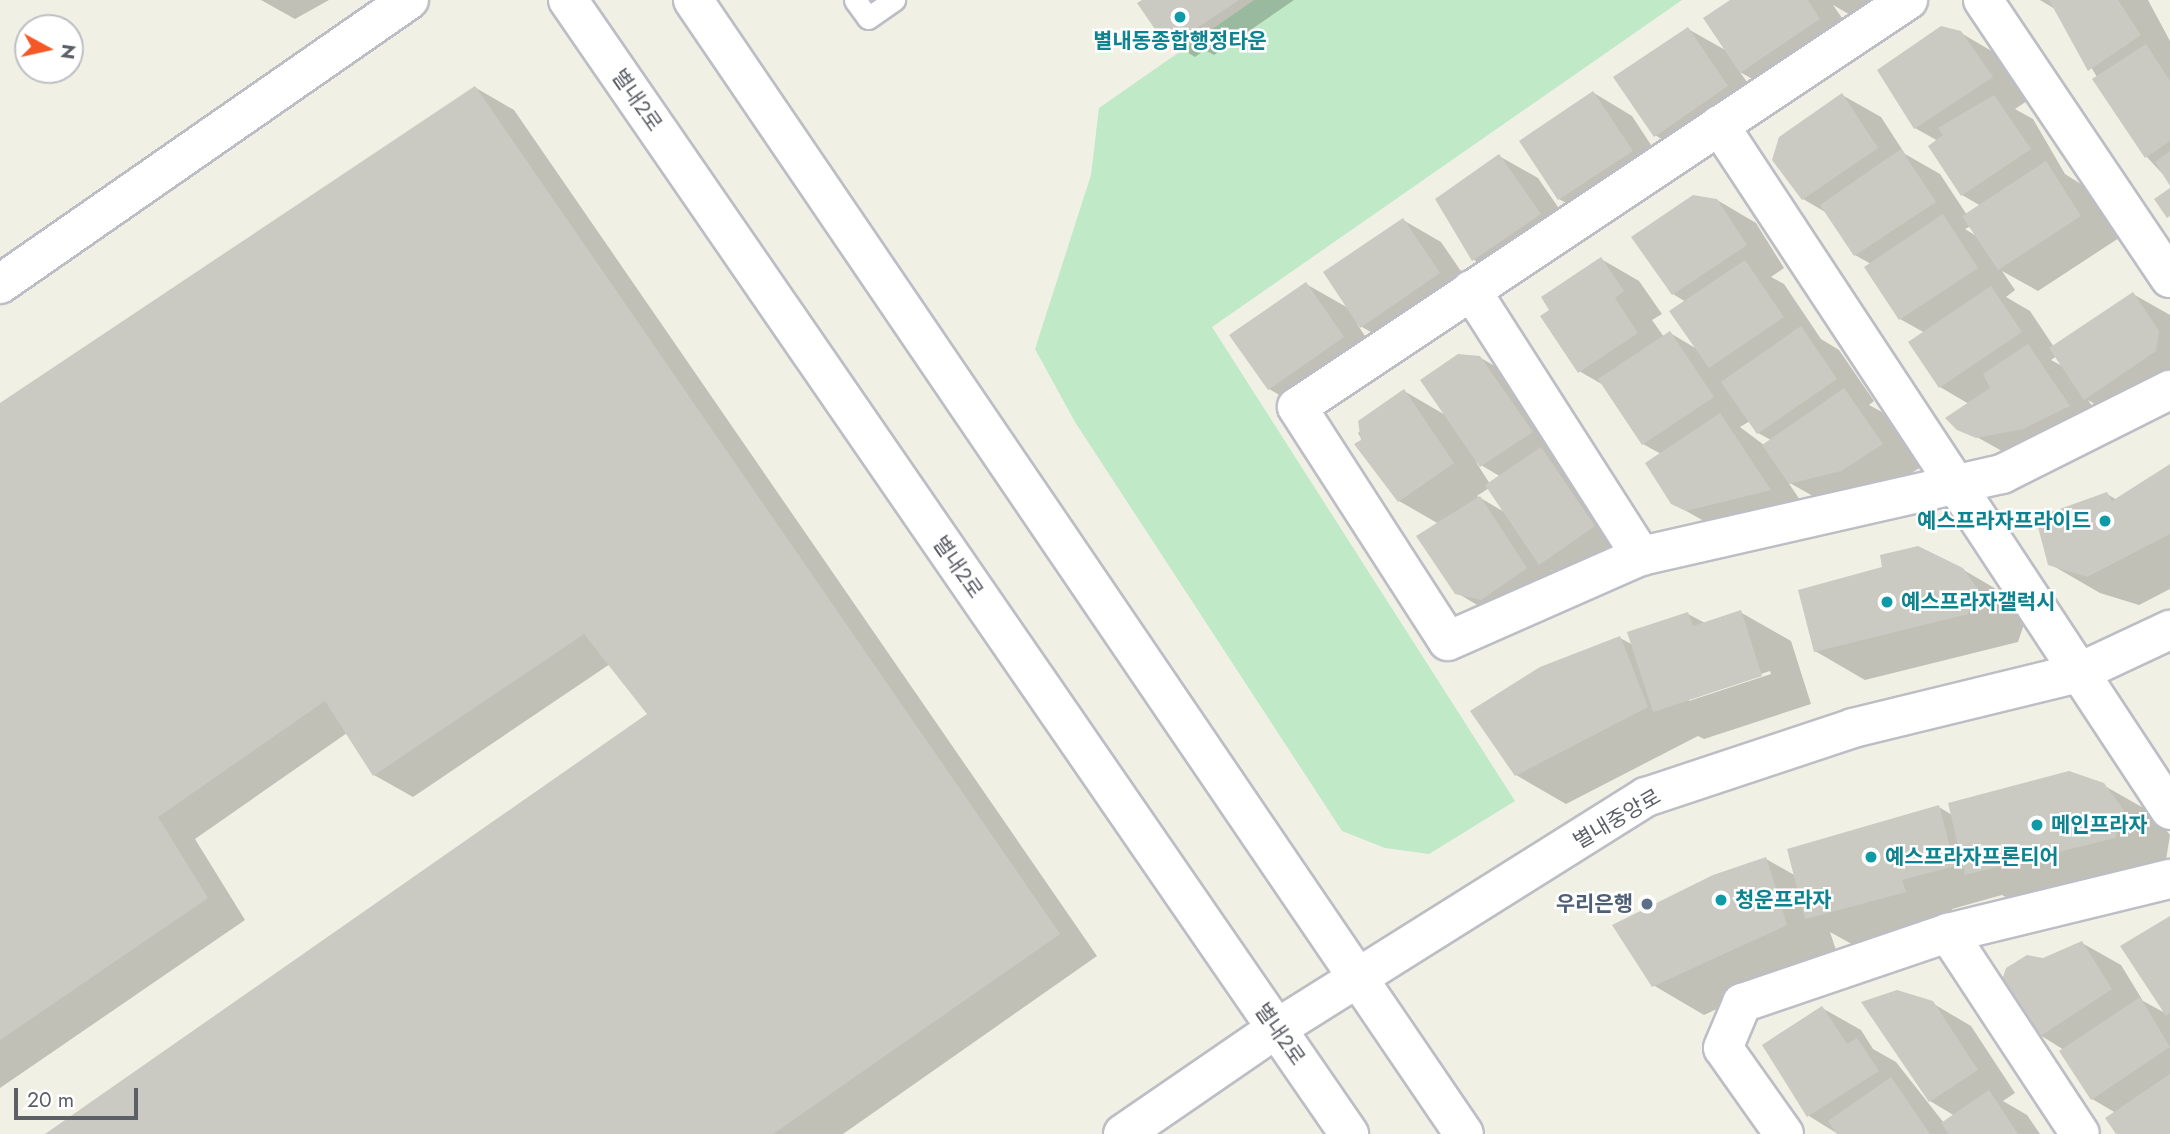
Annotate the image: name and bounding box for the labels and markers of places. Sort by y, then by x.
marker: 별내동종합행정타운 [1172,9,1188,25]
place label: 별내동종합행정타운 [1093,28,1267,54]
place label: 예스프라자프라이드 [1917,508,2091,534]
marker: 예스프라자프라이드 [2097,513,2113,529]
place label: 예스프라자갤럭시 [1901,589,2056,615]
marker: 예스프라자갤럭시 [1879,594,1895,610]
place label: 메인프라자 [2051,812,2148,838]
marker: 메인프라자 [2029,817,2045,833]
place label: 예스프라자프론티어 [1885,844,2059,870]
marker: 예스프라자프론티어 [1863,849,1879,865]
place label: 청운프라자 [1735,887,1832,913]
place label: 우리은행 [1556,891,1633,917]
marker: 청운프라자 [1713,892,1729,908]
marker: 우리은행 [1639,896,1655,912]

